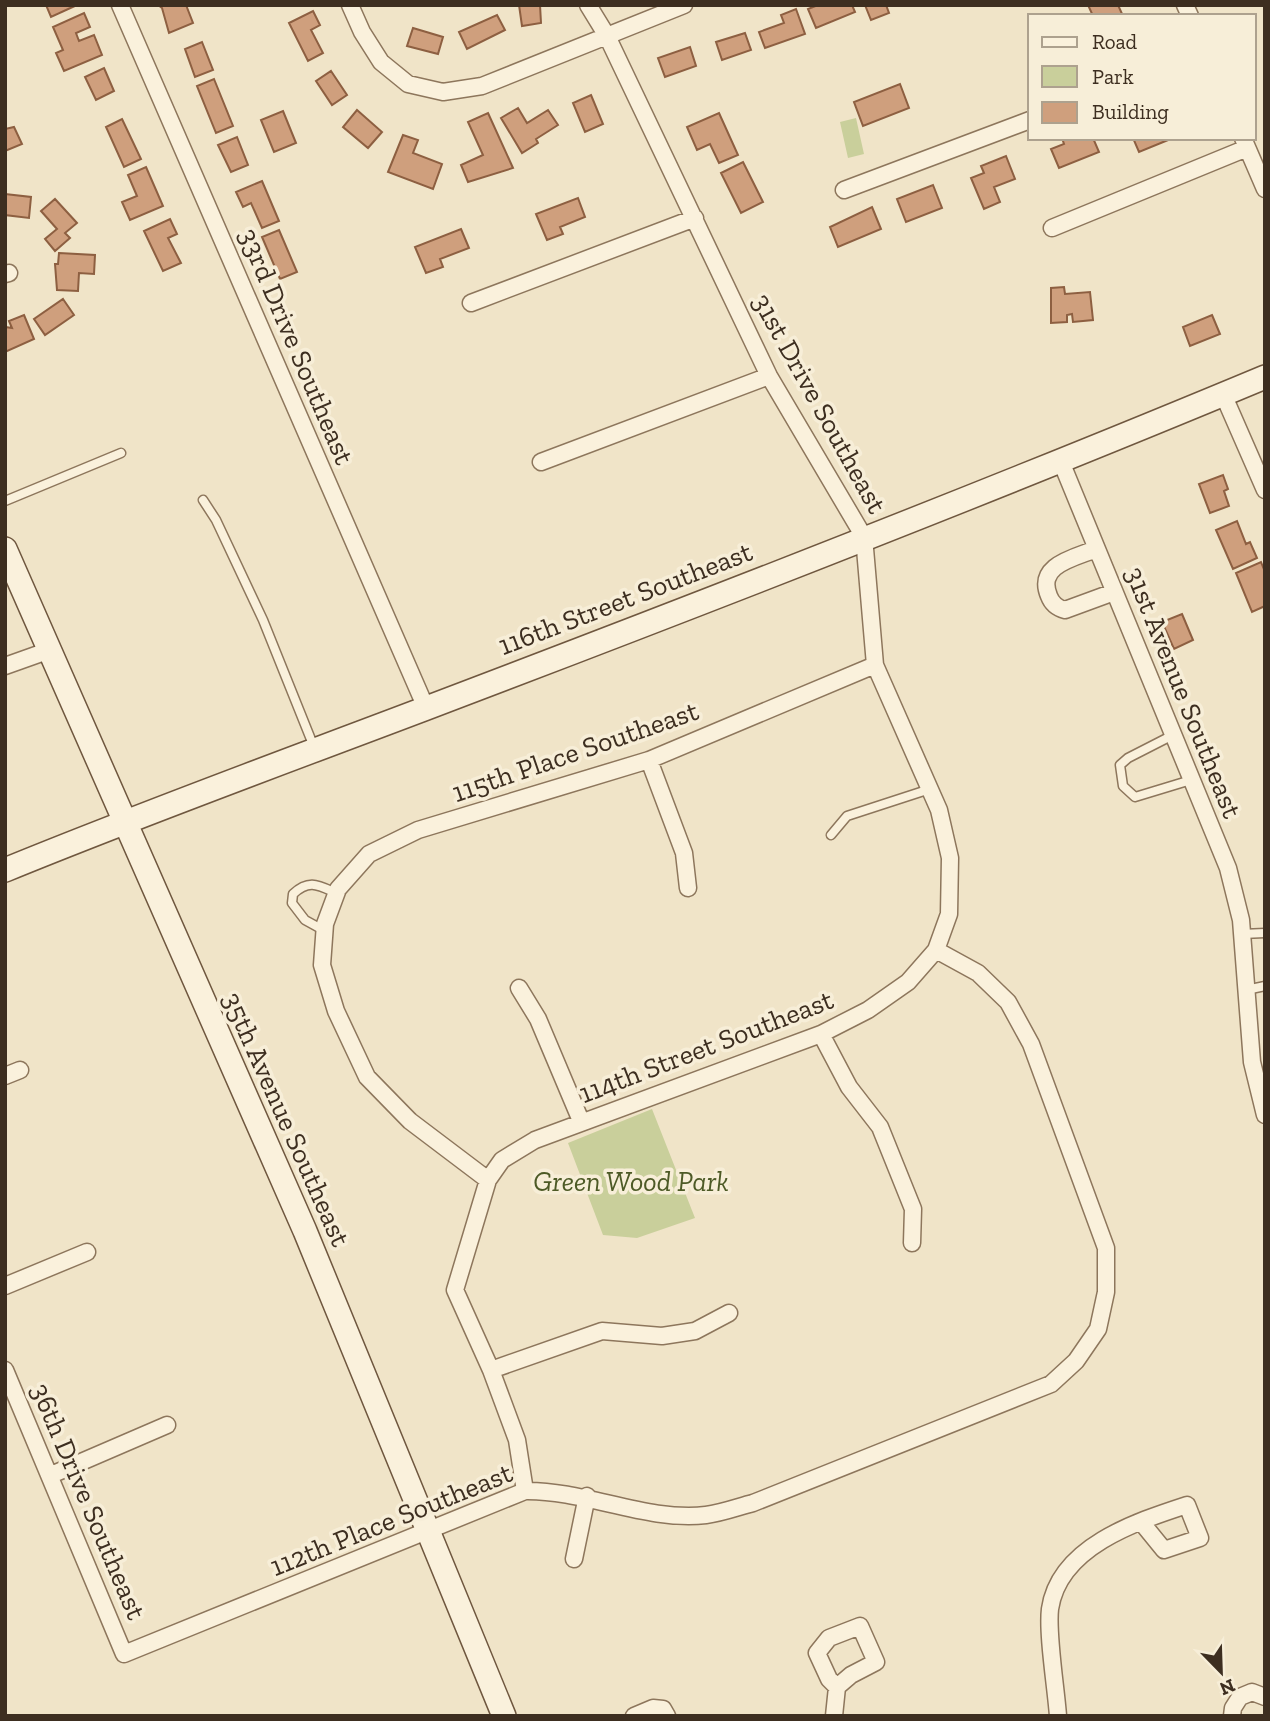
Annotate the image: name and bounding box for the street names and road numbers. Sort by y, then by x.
street label: 33rd Drive Southeast [232,223,361,470]
street label: 31st Drive Southeast [745,288,894,519]
street label: 116th Street Southeast [494,535,757,662]
street label: 31st Avenue Southeast [1118,562,1249,823]
street label: 115th Place Southeast [448,694,703,809]
street label: 114th Street Southeast [575,983,838,1110]
street label: 35th Avenue Southeast [216,987,358,1252]
street label: 36th Drive Southeast [24,1378,153,1625]
street label: 112th Place Southeast [265,1456,518,1583]

